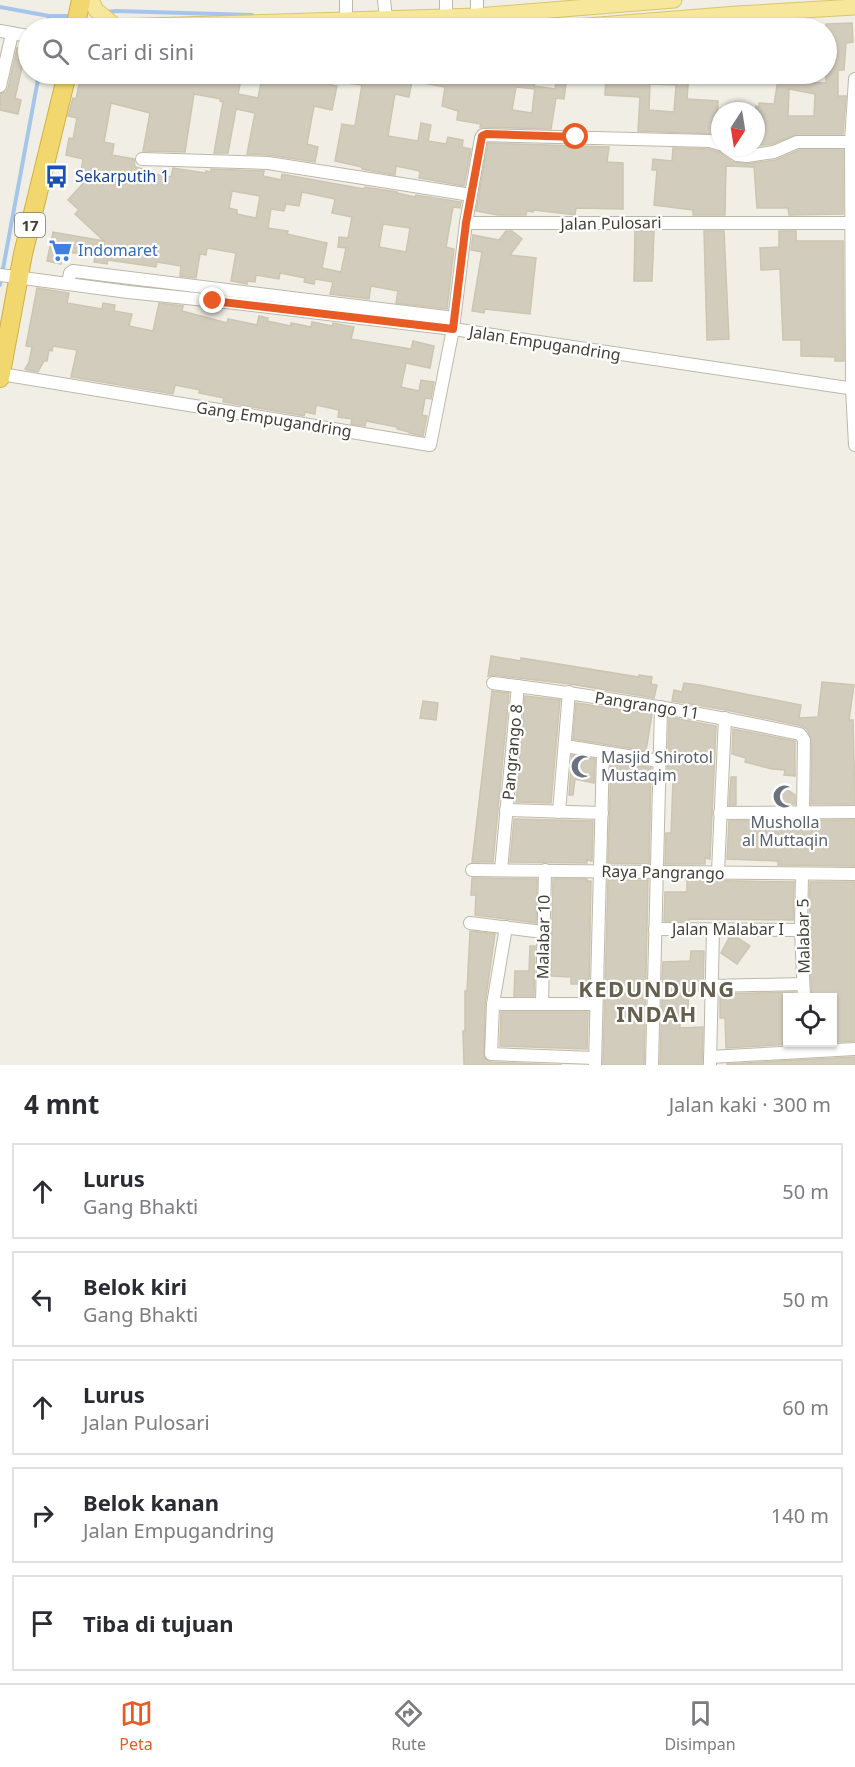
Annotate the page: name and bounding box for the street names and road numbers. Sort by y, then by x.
street label: Jalan Pulosari [558,211,662,235]
road number: 17 [15,213,45,237]
street label: Jalan Empugandring [466,320,622,366]
street label: Gang Empugandring [195,396,353,442]
street label: Pangrango 11 [593,686,701,724]
street label: Pangrango 8 [497,703,527,801]
street label: Raya Pangrango [601,860,725,884]
street label: Malabar 10 [531,895,555,979]
street label: Malabar 5 [791,898,815,974]
street label: Jalan Malabar I [670,918,784,940]

